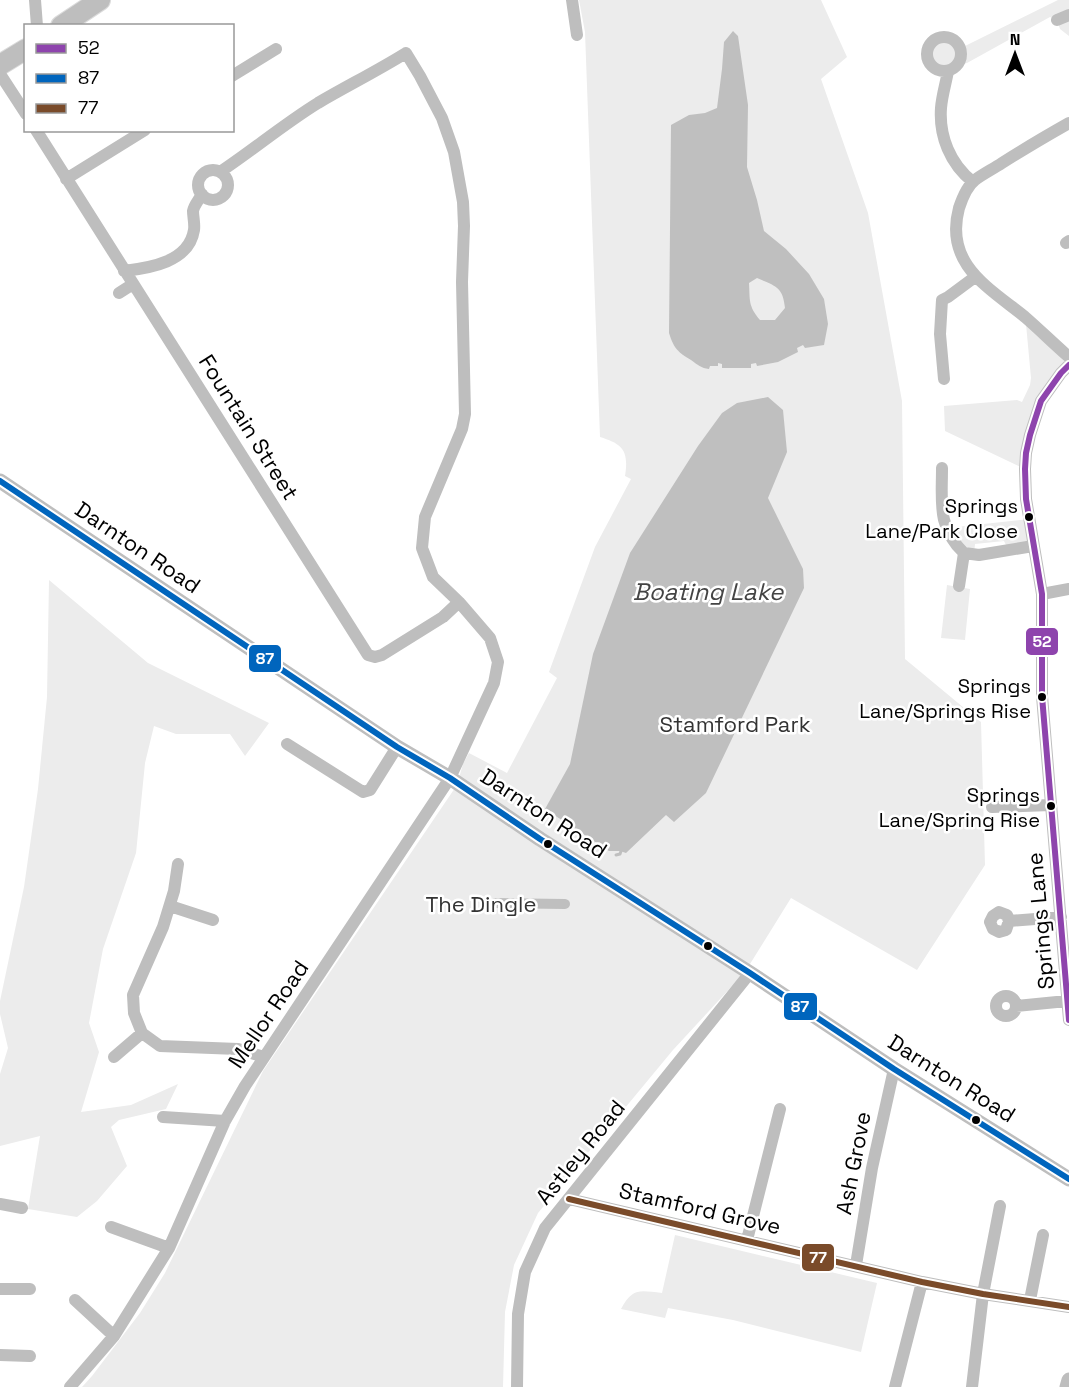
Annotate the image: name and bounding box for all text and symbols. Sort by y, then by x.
legend [24,24,234,132]
north arrow [985,24,1045,84]
text: N [1010,29,1020,50]
text: 52 [78,36,100,59]
text: 87 [78,66,99,89]
text: 77 [78,96,98,119]
street label: Fountain Street [193,349,305,505]
place label: Springs Lane/Park Close [865,493,1018,544]
street label: Darnton Road [70,495,206,599]
marker: Springs Lane/Park Close [1023,511,1035,523]
water label: Boating Lake [633,576,784,607]
line badge: 52 [1025,627,1059,656]
text: 52 [1033,631,1051,652]
line badge: 87 [248,644,282,673]
text: 87 [256,648,274,669]
place label: Springs Lane/Springs Rise [859,673,1031,724]
marker: Springs Lane/Springs Rise [1036,691,1048,703]
park label: Stamford Park [659,710,811,738]
street label: Darnton Road [475,762,613,864]
place label: Springs Lane/Spring Rise [879,782,1040,833]
marker: Springs Lane/Spring Rise [1045,800,1057,812]
unlabelled marker [542,838,554,850]
street label: Springs Lane [1020,851,1060,991]
park label: The Dingle [425,890,537,918]
unlabelled marker [702,940,714,952]
street label: Mellor Road [222,955,314,1073]
line badge: 87 [783,992,818,1021]
text: 87 [791,996,809,1017]
street label: Darnton Road [883,1028,1021,1128]
street label: Astley Road [529,1094,631,1210]
street label: Ash Grove [829,1109,877,1217]
unlabelled marker [970,1114,982,1126]
street label: Stamford Grove [616,1176,784,1240]
line badge: 77 [801,1243,835,1272]
text: 77 [809,1247,827,1268]

